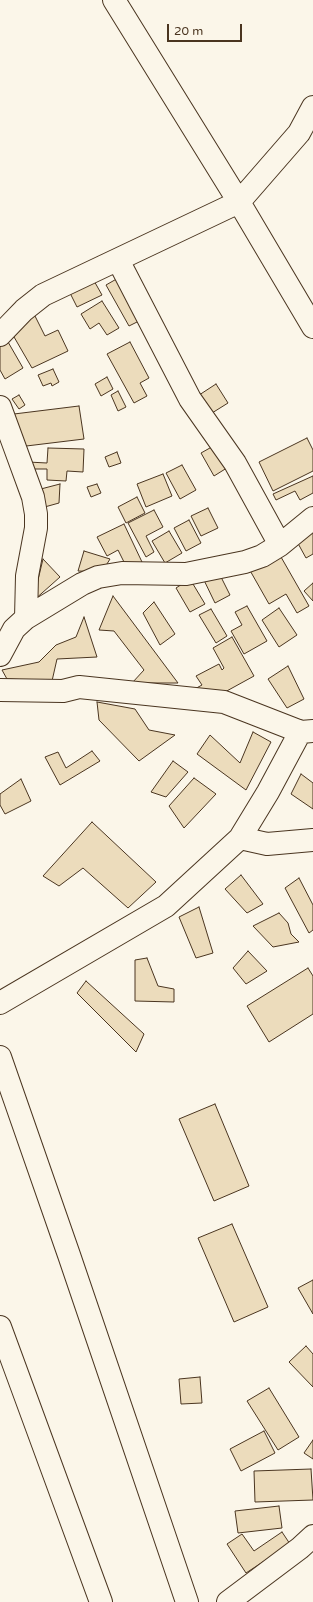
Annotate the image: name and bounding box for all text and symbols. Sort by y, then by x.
scale bar [169,16,244,42]
text: 20 m [174,24,203,38]

